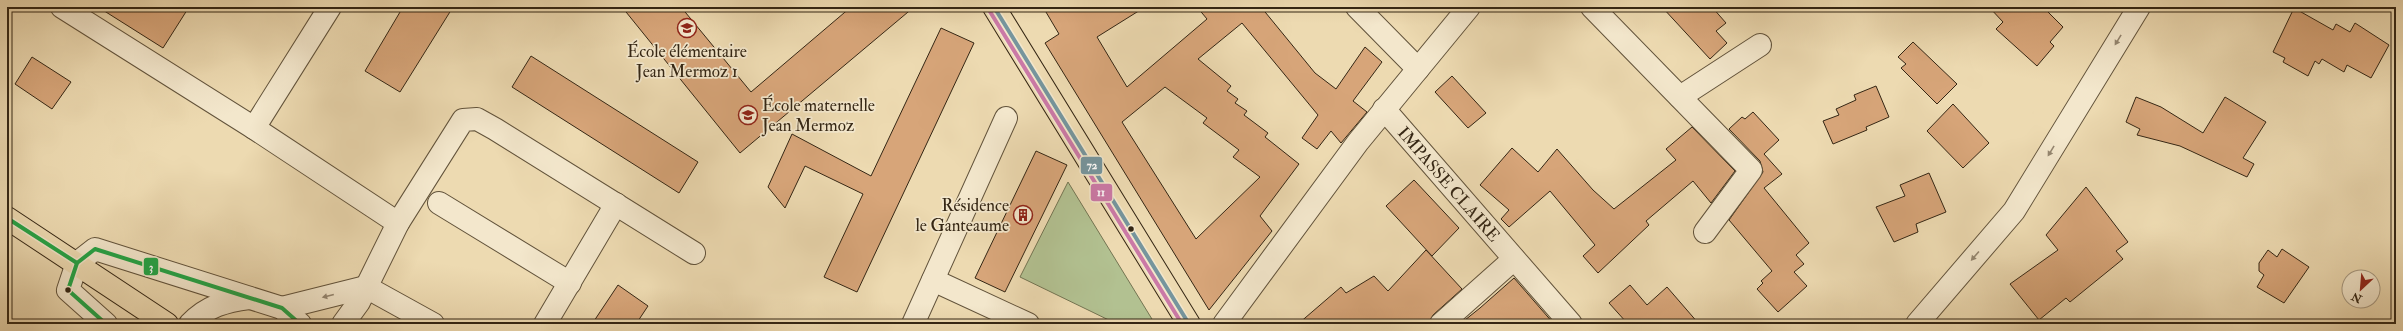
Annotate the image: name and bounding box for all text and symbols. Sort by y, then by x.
school or university icon: École élémentaire Jean Mermoz 1 [676,17,698,39]
one-way arrow [2115,34,2122,46]
place label: École élémentaire Jean Mermoz 1 [627,40,747,83]
place label: École maternelle Jean Mermoz [761,94,875,137]
school or university icon: École maternelle Jean Mermoz [737,104,759,126]
street label: IMPASSE CLAIRE [1393,123,1504,246]
one-way arrow [2047,145,2054,157]
line badge: 72 [1080,156,1103,175]
text: 72 [1087,159,1098,172]
line badge: 11 [1090,183,1113,202]
text: 11 [1097,186,1105,199]
place label: Résidence le Ganteaume [915,195,1009,236]
building icon: Résidence le Ganteaume [1012,204,1034,226]
unlabelled marker [1126,224,1136,234]
one-way arrow [1971,252,1980,261]
line badge: 3 [143,257,159,276]
text: 3 [149,261,153,274]
north arrow [2341,269,2381,309]
unlabelled marker [63,285,73,295]
text: N [2349,289,2365,306]
one-way arrow [322,294,334,300]

